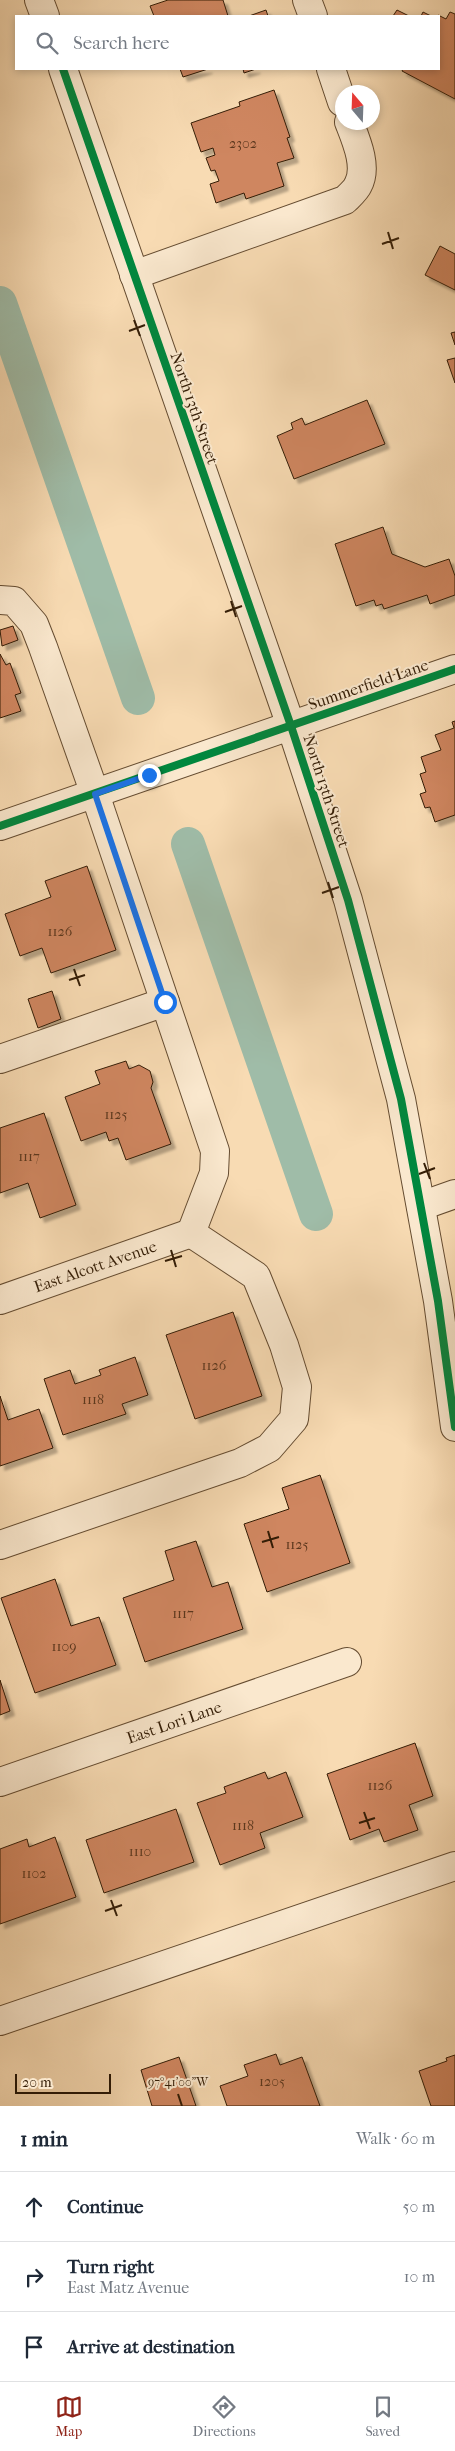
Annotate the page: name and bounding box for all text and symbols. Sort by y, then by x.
search box [15,15,440,70]
icon: search [33,29,61,57]
text: Search here [73,32,169,54]
north arrow [335,85,380,130]
house number: 2302 [229,135,257,152]
street label: North 13th Street [166,350,223,467]
street label: Summerfield Lane [306,655,431,714]
street label: North 13th Street [299,732,354,850]
route end [138,764,161,787]
house number: 1126 [48,923,73,940]
route start [154,991,177,1014]
house number: 1125 [104,1106,128,1123]
house number: 1117 [18,1148,40,1165]
street label: East Alcott Avenue [31,1237,159,1296]
house number: 1126 [202,1357,227,1374]
house number: 1118 [82,1391,104,1408]
house number: 1125 [285,1536,309,1553]
house number: 1117 [172,1605,194,1622]
house number: 1109 [52,1638,76,1655]
street label: East Lori Lane [124,1697,224,1748]
house number: 1126 [368,1777,393,1794]
house number: 1118 [232,1817,254,1834]
house number: 1110 [129,1843,151,1860]
house number: 1102 [22,1865,46,1882]
scale bar [15,2071,111,2094]
house number: 1205 [259,2073,285,2090]
text: 20 m [22,2074,52,2091]
text: 97°41'00"W [148,2075,209,2089]
text: 1 min [20,2127,68,2151]
text: Walk · 60 m [356,2129,435,2148]
icon: ahead [20,2193,48,2221]
text: Continue [67,2196,143,2218]
text: 50 m [403,2197,435,2216]
text: Turn right [67,2256,154,2278]
icon: right [20,2263,48,2291]
text: 10 m [404,2267,435,2286]
text: East Matz Avenue [67,2278,189,2297]
icon: arrive [20,2333,48,2361]
text: Arrive at destination [67,2336,235,2358]
tab: Map [55,2393,83,2440]
tab: Directions [193,2393,256,2440]
tab: Saved [365,2393,400,2440]

